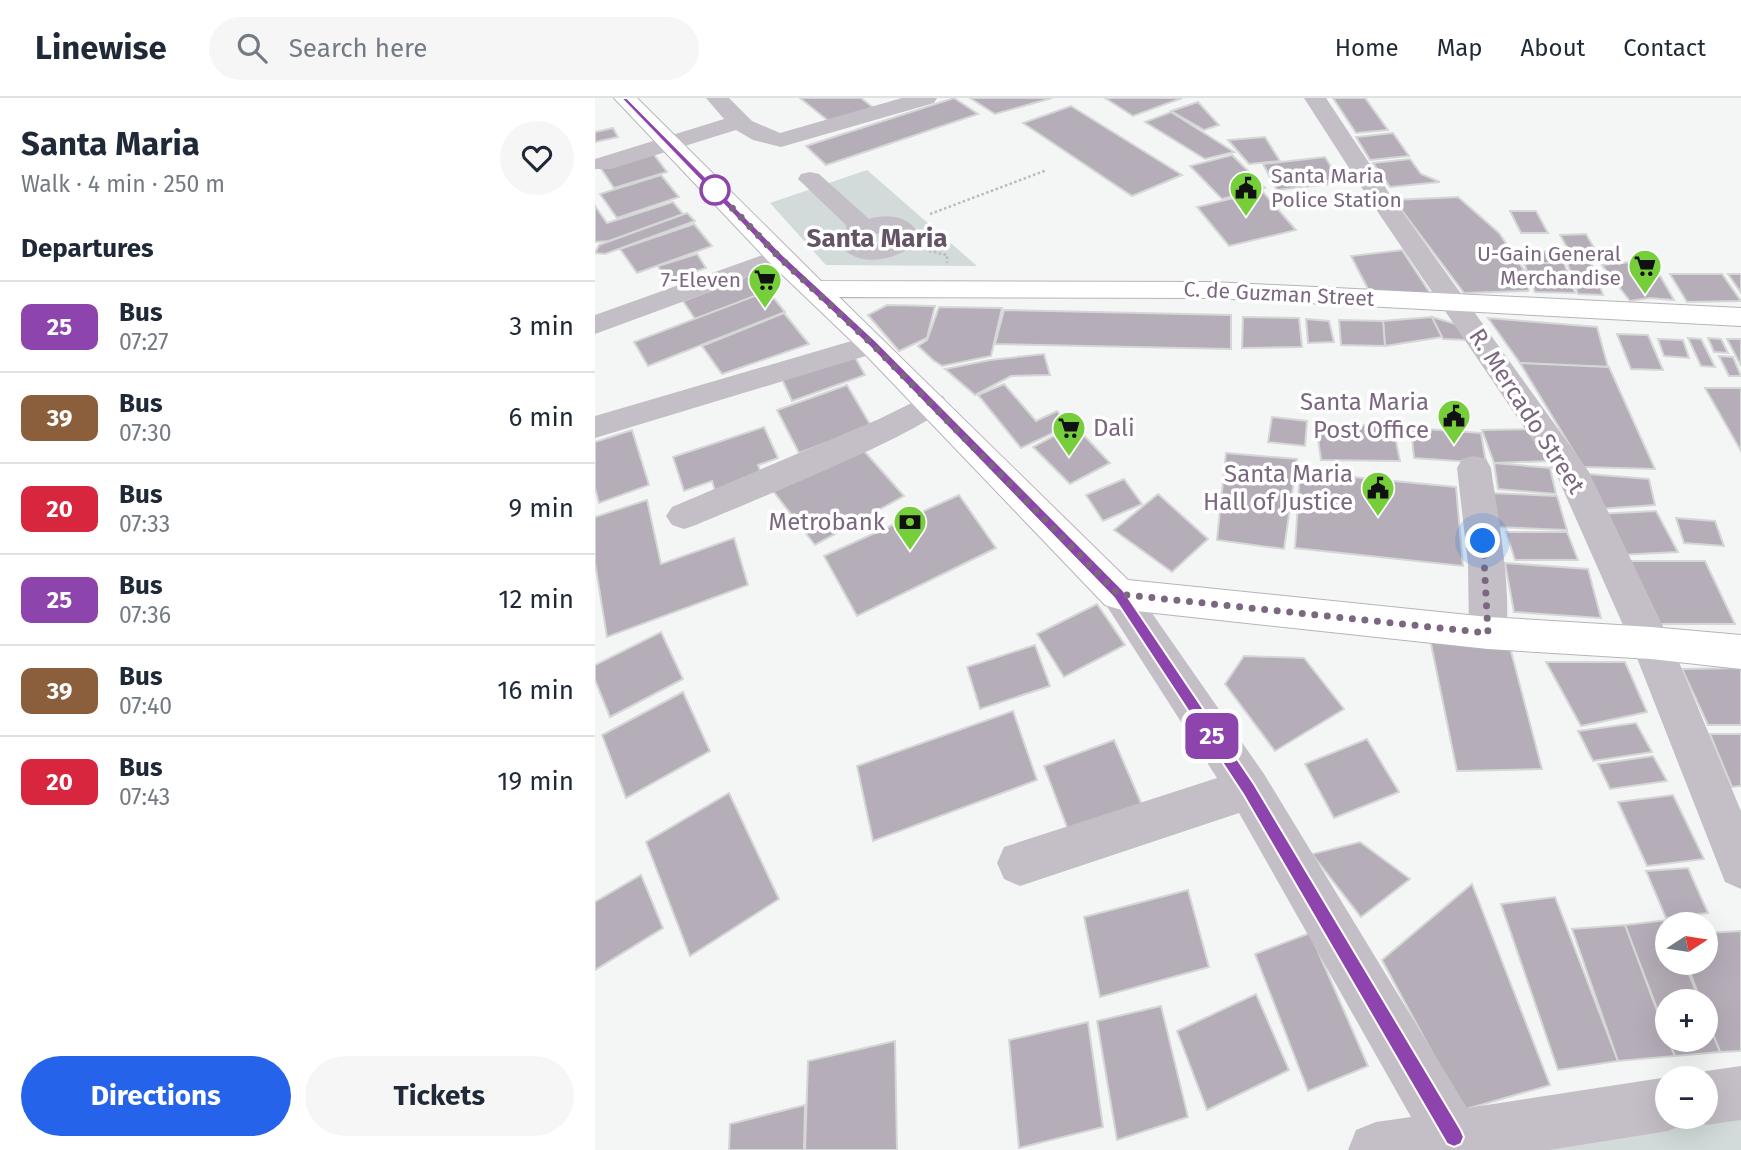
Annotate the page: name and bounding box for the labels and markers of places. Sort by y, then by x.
place label: Santa Maria Police Station [1271,163,1402,213]
public building icon: Santa Maria Police Station [1227,169,1265,218]
unlabelled marker [700,175,730,205]
place label: U-Gain General Merchandise [1477,241,1621,291]
supermarket icon: U-Gain General Merchandise [1626,247,1664,296]
supermarket icon: 7-Eleven [746,261,784,310]
place label: 7-Eleven [661,267,741,293]
place label: Santa Maria Post Office [1300,388,1429,444]
public building icon: Santa Maria Post Office [1435,397,1473,446]
supermarket icon: Dali [1050,409,1088,458]
place label: Dali [1093,414,1135,442]
place label: Santa Maria Hall of Justice [1203,460,1353,516]
public building icon: Santa Maria Hall of Justice [1359,469,1397,518]
bank icon: Metrobank [891,503,929,552]
place label: Metrobank [769,508,886,536]

